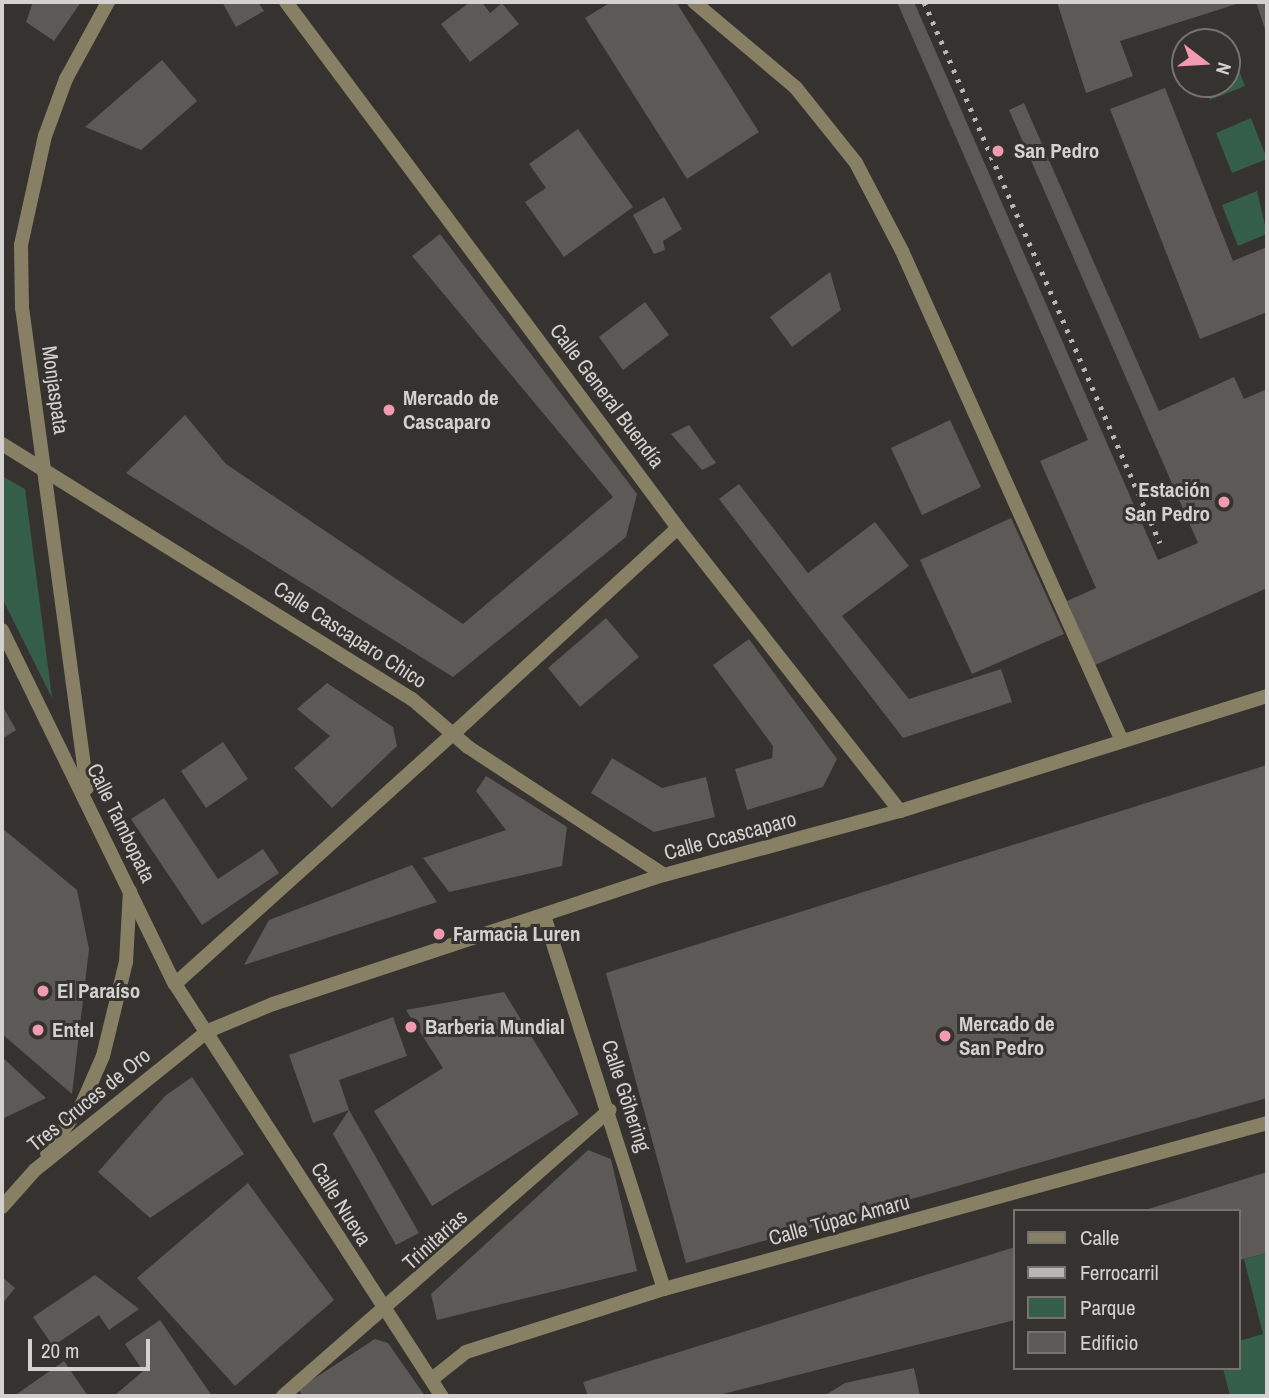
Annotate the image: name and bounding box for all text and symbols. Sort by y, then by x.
north arrow [1171,28,1241,98]
text: N [1210,59,1238,78]
place label: San Pedro [1014,138,1099,164]
marker: San Pedro [988,141,1008,161]
street label: Calle General Buendía [545,319,669,473]
street label: Monjaspata [36,344,74,436]
place label: Mercado de Cascaparo [403,385,499,435]
marker: Mercado de Cascaparo [381,402,397,418]
place label: Estación San Pedro [1125,477,1210,527]
marker: Estación San Pedro [1216,494,1232,510]
street label: Calle Cascaparo Chico [269,576,431,694]
street label: Calle Tambopata [81,759,161,887]
street label: Calle Ccascaparo [661,806,799,866]
place label: Farmacia Luren [453,921,580,947]
marker: Farmacia Luren [431,926,447,942]
place label: El Paraíso [57,978,140,1004]
marker: El Paraíso [35,983,51,999]
place label: Mercado de San Pedro [959,1011,1055,1061]
place label: Barberia Mundial [425,1014,565,1040]
place label: Entel [52,1017,94,1043]
marker: Barberia Mundial [403,1019,419,1035]
marker: Entel [30,1022,46,1038]
marker: Mercado de San Pedro [937,1028,953,1044]
street label: Calle Göhering [596,1037,656,1155]
street label: Tres Cruces de Oro [23,1043,155,1157]
street label: Calle Nueva [305,1158,377,1250]
street label: Calle Túpac Amaru [765,1189,913,1251]
street label: Trinitarias [398,1205,472,1275]
legend [1014,1209,1241,1370]
text: Calle [1080,1223,1119,1252]
text: Ferrocarril [1080,1258,1159,1287]
text: Parque [1080,1293,1136,1322]
scale bar [32,1324,154,1368]
text: Edificio [1080,1328,1138,1357]
text: 20 m [41,1336,79,1365]

